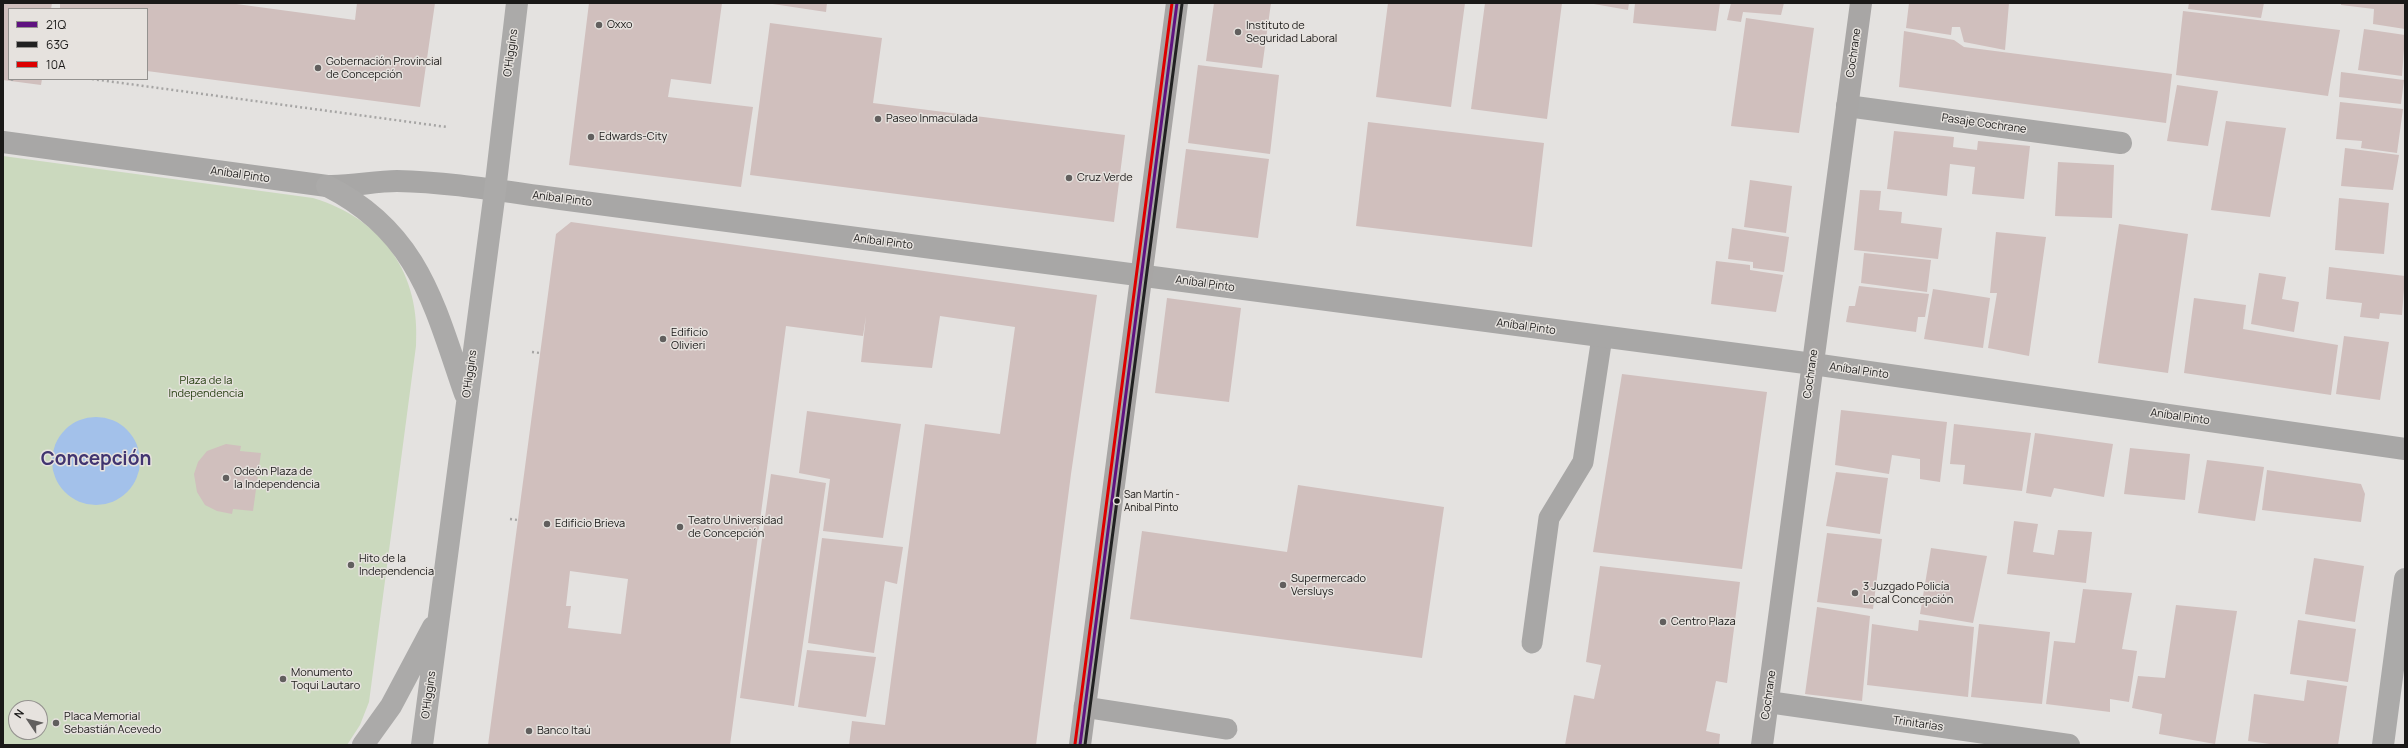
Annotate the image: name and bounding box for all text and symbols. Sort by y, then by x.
legend [8,8,148,80]
text: 21Q [46,16,66,33]
place label: Oxxo [607,18,633,32]
place label: Instituto de Seguridad Laboral [1246,19,1337,45]
marker: Oxxo [594,20,604,30]
marker: Instituto de Seguridad Laboral [1233,27,1243,37]
street label: Cochrane [1844,27,1864,79]
street label: O'Higgins [501,28,521,78]
text: 63G [46,36,69,53]
place label: Gobernación Provincial de Concepción [326,55,442,81]
text: 10A [46,56,66,73]
marker: Gobernación Provincial de Concepción [313,63,323,73]
place label: Paseo Inmaculada [886,112,978,126]
street label: Pasaje Cochrane [1941,112,2027,136]
marker: Paseo Inmaculada [873,114,883,124]
place label: Edwards-City [599,130,667,144]
marker: Edwards-City [586,132,596,142]
street label: Aníbal Pinto [209,164,271,186]
place label: Cruz Verde [1077,171,1133,185]
marker: Cruz Verde [1064,173,1074,183]
street label: Aníbal Pinto [531,189,593,209]
street label: Aníbal Pinto [852,232,914,252]
street label: Aníbal Pinto [1174,273,1236,295]
street label: Aníbal Pinto [1495,316,1557,338]
place label: Edificio Olivieri [671,326,708,352]
marker: Edificio Olivieri [658,334,668,344]
street label: Cochrane [1801,348,1821,400]
street label: O'Higgins [460,349,480,399]
street label: Aníbal Pinto [1828,360,1890,382]
park label: Plaza de la Independencia [168,374,244,400]
street label: Aníbal Pinto [2149,406,2211,428]
district label: Concepción [41,449,151,471]
place label: Odeón Plaza de la Independencia [234,465,320,491]
marker: Odeón Plaza de la Independencia [221,473,231,483]
place label: San Martín - Anibal Pinto [1124,489,1180,512]
marker: San Martín - Anibal Pinto [1112,496,1122,506]
place label: Teatro Universidad de Concepción [688,514,783,540]
place label: Edificio Brieva [555,517,625,531]
marker: Edificio Brieva [542,519,552,529]
marker: Teatro Universidad de Concepción [675,522,685,532]
place label: Hito de la Independencia [359,552,434,578]
marker: Hito de la Independencia [346,560,356,570]
place label: Supermercado Versluys [1291,572,1366,598]
marker: Supermercado Versluys [1278,580,1288,590]
place label: 3 Juzgado Policía Local Concepción [1863,580,1953,606]
marker: 3 Juzgado Policía Local Concepción [1850,588,1860,598]
place label: Centro Plaza [1671,615,1736,629]
marker: Centro Plaza [1658,617,1668,627]
place label: Monumento Toqui Lautaro [291,666,360,692]
street label: Cochrane [1759,669,1779,721]
street label: O'Higgins [419,670,439,720]
marker: Monumento Toqui Lautaro [278,674,288,684]
north arrow [8,700,48,740]
text: N [10,706,27,721]
place label: Placa Memorial Sebastián Acevedo [64,710,161,736]
street label: Trinitarias [1892,714,1944,734]
marker: Placa Memorial Sebastián Acevedo [51,718,61,728]
place label: Banco Itaú [537,724,591,738]
marker: Banco Itaú [524,726,534,736]

